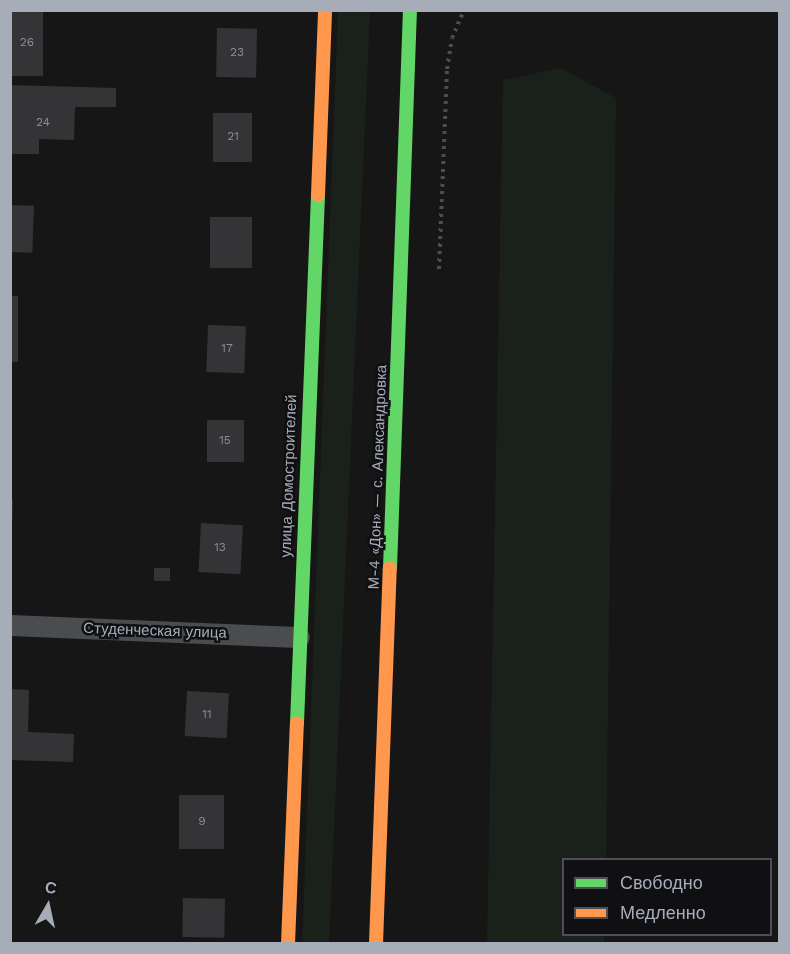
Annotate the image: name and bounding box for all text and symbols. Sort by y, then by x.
house number: 26 [20,36,34,50]
house number: 23 [230,46,244,60]
house number: 24 [36,116,50,130]
house number: 21 [227,130,239,144]
house number: 17 [221,342,233,356]
street label: М-4 «Дон» — с. Александровка [365,364,391,590]
street label: улица Домостроителей [277,394,301,558]
house number: 15 [219,434,231,448]
house number: 13 [214,541,226,555]
street label: Студенческая улица [83,619,227,643]
house number: 11 [202,708,212,722]
house number: 9 [198,815,206,829]
legend [562,858,772,936]
text: Свободно [620,872,703,893]
north arrow [18,876,78,936]
text: С [44,877,58,898]
text: Медленно [620,902,706,923]

